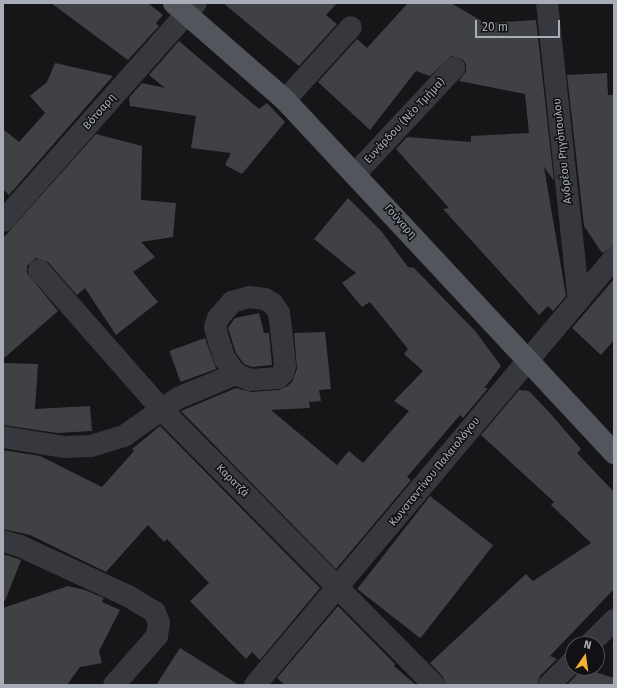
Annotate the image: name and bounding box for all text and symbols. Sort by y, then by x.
scale bar [477,12,562,38]
text: 20 m [482,20,508,34]
street label: Ευνάρδου (Νέο Τμήμα) [362,75,448,167]
street label: Βότσαρη [81,91,119,133]
street label: Ανδρέου Ρηγόπουλου [551,98,575,204]
street label: Γούναρη [381,202,419,242]
street label: Κωνσταντίνου Παλαιολόγου [387,415,483,529]
street label: Καρατζά [213,462,251,500]
north arrow [565,636,605,676]
text: N [583,638,593,652]

